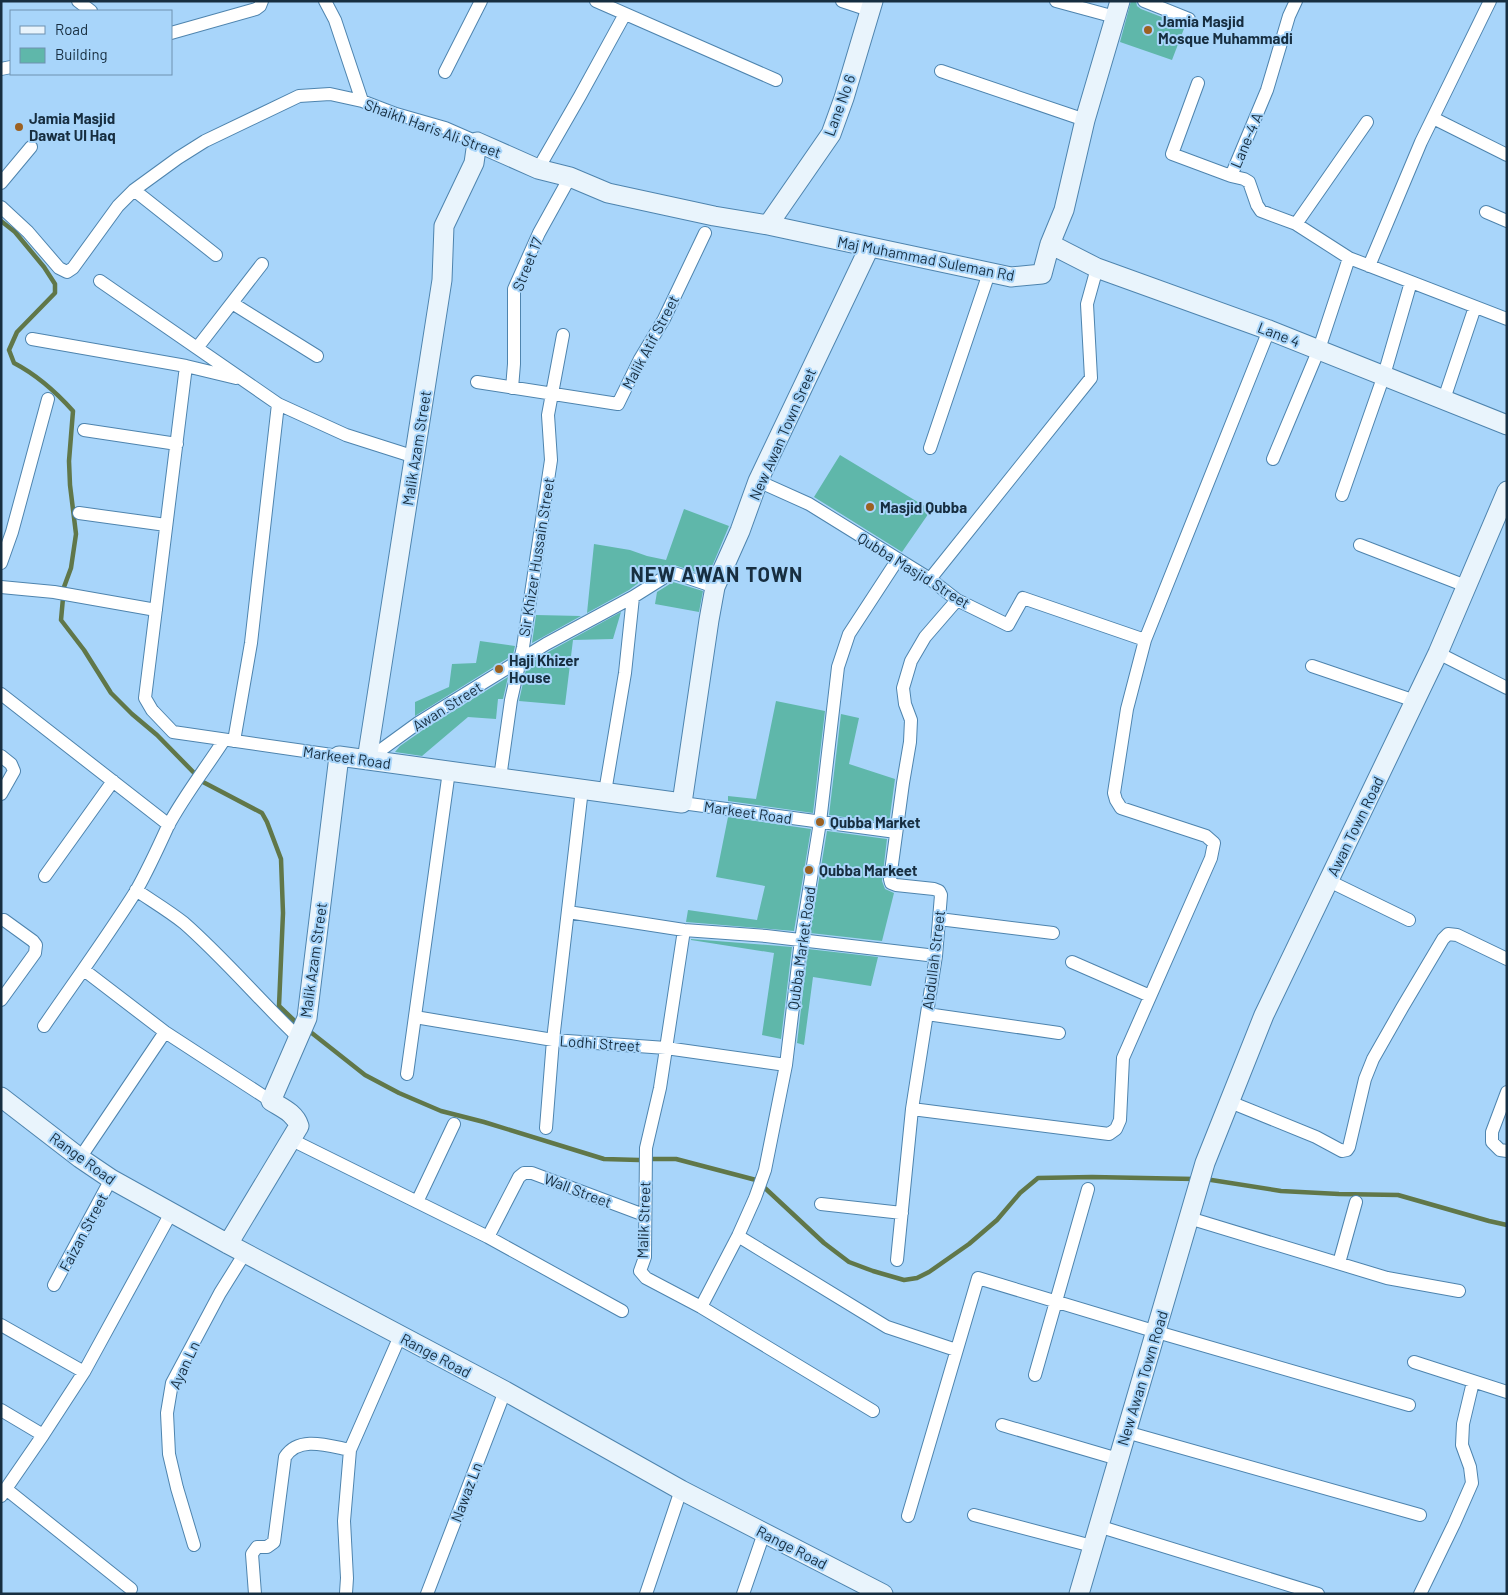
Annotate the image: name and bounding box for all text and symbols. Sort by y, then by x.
legend [10,10,172,75]
place label: Jamia Masjid Mosque Muhammadi [1158,12,1293,47]
text: Road [55,20,88,38]
marker: Jamia Masjid Mosque Muhammadi [1142,24,1154,36]
text: Building [55,45,108,63]
street label: Lane No 6 [820,72,858,138]
street label: Shaikh Haris Ali Street [362,95,504,161]
place label: Jamia Masjid Dawat Ul Haq [29,109,116,144]
street label: Lane-4 A [1226,110,1266,170]
marker: Jamia Masjid Dawat Ul Haq [13,121,25,133]
street label: Maj Muhammad Suleman Rd [836,232,1016,284]
street label: Street 17 [508,235,546,293]
street label: Malik Atif Street [618,292,682,392]
street label: Lane 4 [1255,318,1303,350]
street label: New Awan Town Sreet [745,365,819,503]
street label: Malik Azam Street [398,389,434,507]
street label: Sir Khizer Hussain Street [515,476,557,638]
place label: Masjid Qubba [880,498,967,516]
marker: Masjid Qubba [864,501,876,513]
street label: Qubba Masjid Street [855,528,973,612]
district label: NEW AWAN TOWN [631,562,803,586]
place label: Haji Khizer House [509,651,579,686]
marker: Haji Khizer House [493,663,505,675]
street label: Awan Street [409,677,485,735]
street label: Markeet Road [302,742,392,772]
street label: Awan Town Road [1323,773,1387,879]
street label: Markeet Road [703,797,793,827]
place label: Qubba Market [830,813,921,831]
marker: Qubba Market [814,816,826,828]
place label: Qubba Markeet [819,861,918,879]
marker: Qubba Markeet [803,864,815,876]
street label: Qubba Market Road [783,885,819,1011]
street label: Malik Azam Street [296,901,330,1019]
street label: Abdullah Street [918,909,948,1011]
street label: Lodhi Street [559,1031,641,1055]
street label: Range Road [47,1128,119,1188]
street label: Wall Street [542,1169,614,1211]
street label: Malik Street [633,1181,653,1259]
street label: Faizan Street [55,1190,111,1274]
street label: New Awan Town Road [1113,1308,1171,1448]
street label: Range Road [398,1329,474,1381]
street label: Ayan Ln [165,1338,203,1392]
street label: Nawaz Ln [446,1460,486,1524]
street label: Range Road [754,1521,830,1573]

